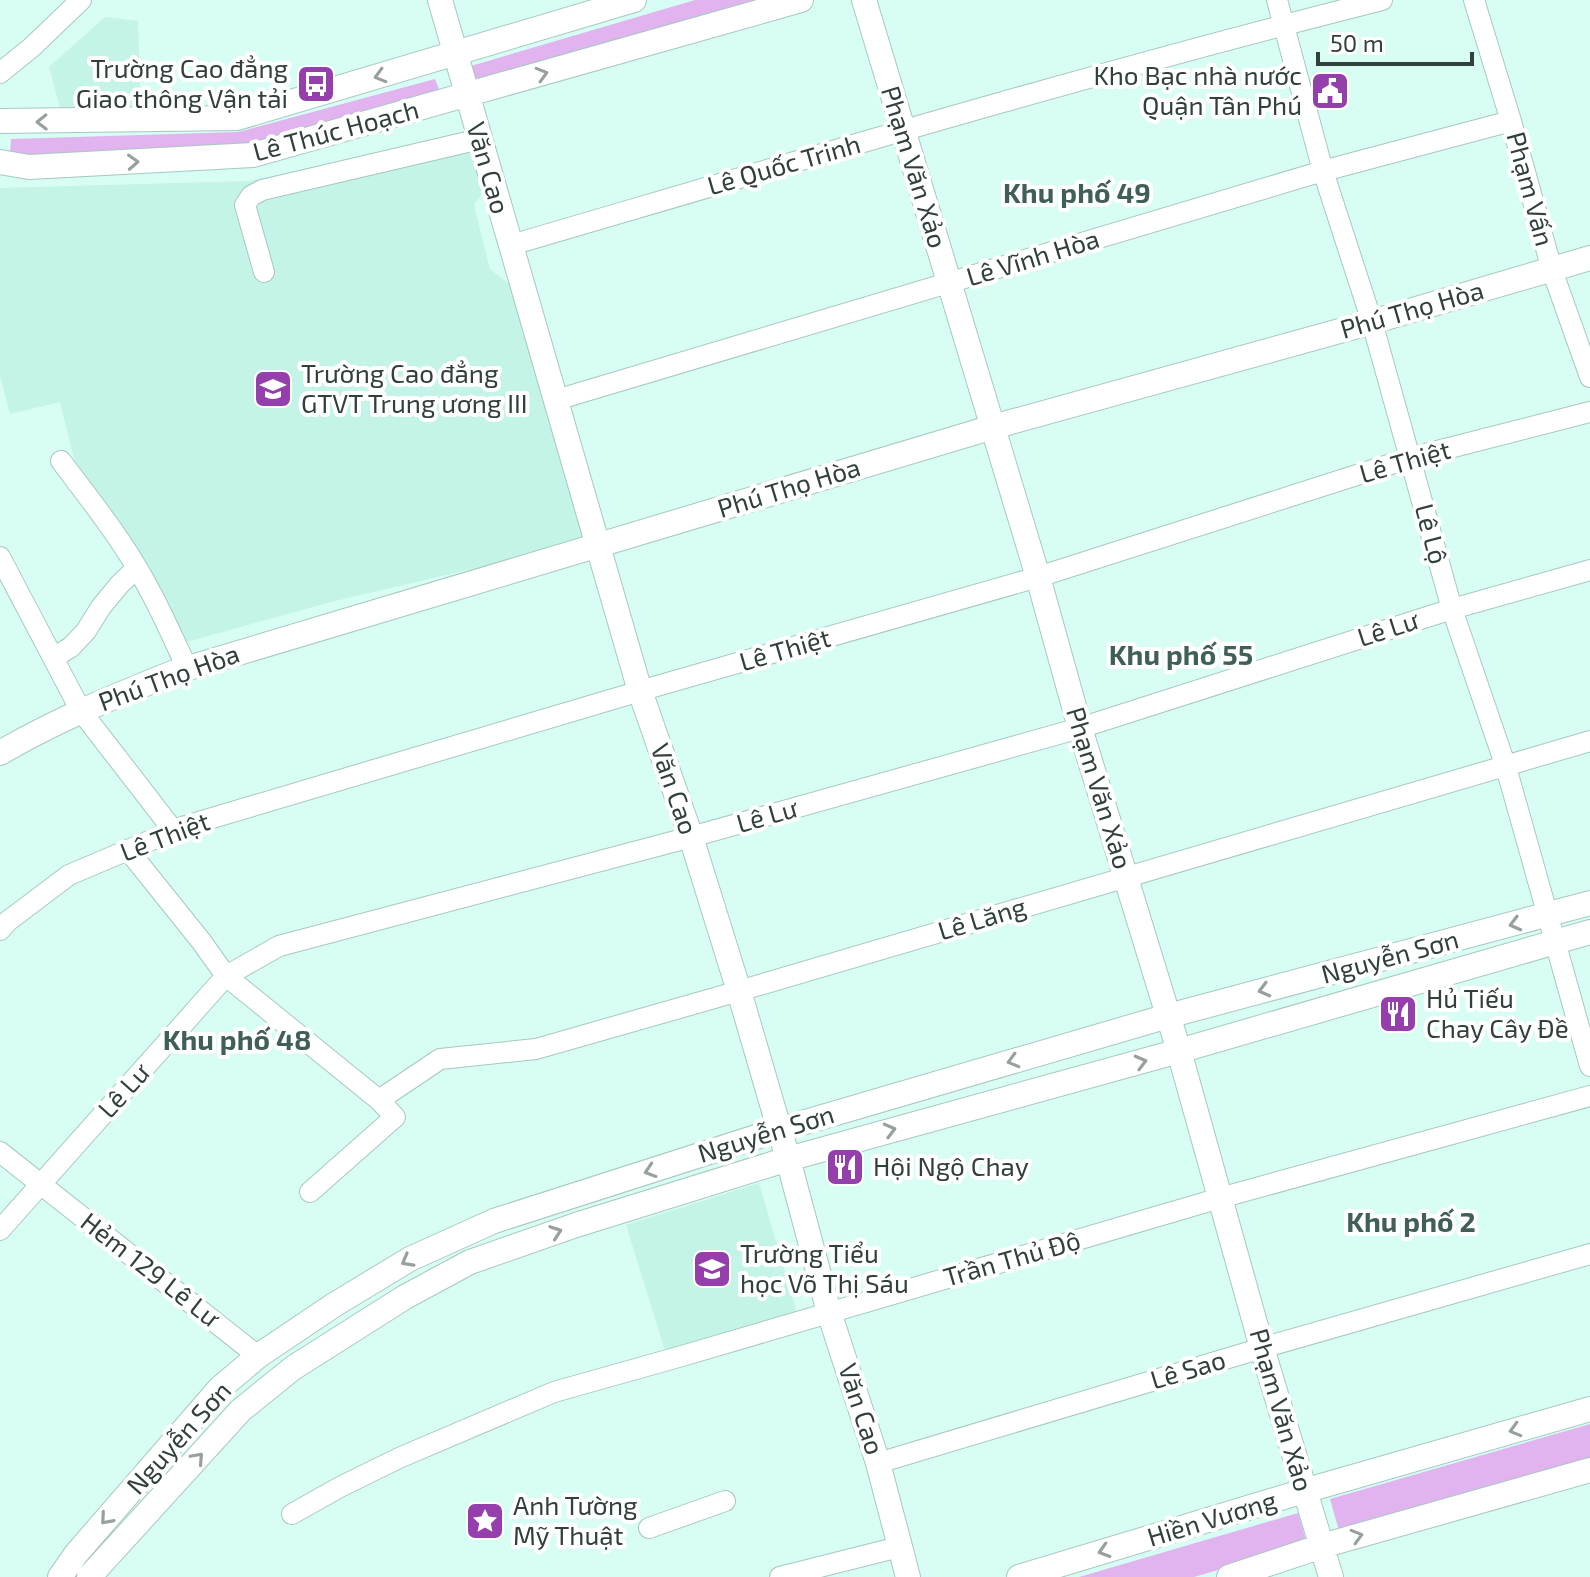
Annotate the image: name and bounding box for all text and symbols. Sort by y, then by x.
scale bar [1318,16,1472,66]
text: 50 m [1330,28,1384,57]
place label: Trường Cao đẳng Giao thông Vận tải [76,52,288,113]
place label: Kho Bạc nhà nước Quận Tân Phú [1093,59,1302,120]
bus stop icon: Trường Cao đẳng Giao thông Vận tải [295,63,337,105]
one-way arrow [374,67,387,83]
one-way arrow [535,67,549,83]
public building icon: Kho Bạc nhà nước Quận Tân Phú [1309,70,1351,112]
street label: Phạm Văn Xảo [876,82,955,251]
street label: Lê Thúc Hoạch [249,93,422,167]
one-way arrow [35,113,48,130]
street label: Văn Cao [462,118,517,217]
street label: Lê Quốc Trinh [703,127,864,200]
street label: Phạm Vấn [1501,128,1562,249]
one-way arrow [128,153,140,170]
district label: Khu phố 49 [1003,175,1151,209]
street label: Lê Vĩnh Hòa [962,222,1103,291]
street label: Phú Thọ Hòa [1336,273,1487,344]
place label: Trường Cao đẳng GTVT Trung ương III [301,357,528,418]
school or university icon: Trường Cao đẳng GTVT Trung ương III [252,368,294,410]
street label: Lê Thiệt [1356,433,1454,488]
street label: Phú Thọ Hòa [713,450,864,523]
street label: Lê Lộ [1410,500,1455,567]
street label: Lê Lư [1353,603,1423,652]
street label: Lê Thiệt [736,621,834,676]
street label: Phú Thọ Hòa [94,637,243,716]
district label: Khu phố 55 [1109,637,1253,671]
street label: Phạm Văn Xảo [1061,703,1140,872]
street label: Văn Cao [645,739,705,838]
street label: Lê Lư [733,791,802,838]
street label: Lê Thiệt [115,804,214,867]
street label: Lê Lăng [934,890,1029,946]
one-way arrow [1509,914,1522,931]
street label: Nguyễn Sơn [1318,922,1462,989]
one-way arrow [1257,981,1271,998]
place label: Hủ Tiếu Chay Cây Đề [1426,982,1569,1043]
restaurant icon: Hủ Tiếu Chay Cây Đề [1377,993,1419,1035]
district label: Khu phố 48 [163,1022,311,1056]
one-way arrow [1007,1052,1021,1068]
one-way arrow [1133,1054,1147,1071]
street label: Lê Lư [91,1055,156,1123]
street label: Nguyễn Sơn [694,1097,837,1168]
one-way arrow [882,1123,896,1140]
restaurant icon: Hội Ngộ Chay [824,1146,866,1188]
place label: Hội Ngộ Chay [873,1150,1029,1181]
one-way arrow [644,1161,658,1177]
district label: Khu phố 2 [1346,1204,1476,1238]
street label: Hẻm 129 Lê Lư [75,1205,228,1334]
street label: Trần Thủ Độ [940,1223,1083,1292]
one-way arrow [548,1226,562,1242]
place label: Trường Tiểu học Võ Thị Sáu [740,1237,909,1298]
school or university icon: Trường Tiểu học Võ Thị Sáu [691,1248,733,1290]
one-way arrow [401,1251,416,1267]
street label: Phạm Văn Xảo [1244,1325,1320,1495]
street label: Lê Sao [1146,1343,1229,1395]
street label: Văn Cao [833,1359,892,1458]
street label: Nguyễn Sơn [119,1374,237,1500]
one-way arrow [1509,1421,1522,1438]
one-way arrow [188,1452,203,1467]
street label: Hiền Vương [1143,1483,1280,1552]
place label: Anh Tường Mỹ Thuật [513,1489,638,1550]
place icon: Anh Tường Mỹ Thuật [464,1500,506,1542]
one-way arrow [102,1510,116,1524]
one-way arrow [1350,1529,1364,1545]
one-way arrow [1098,1542,1112,1558]

